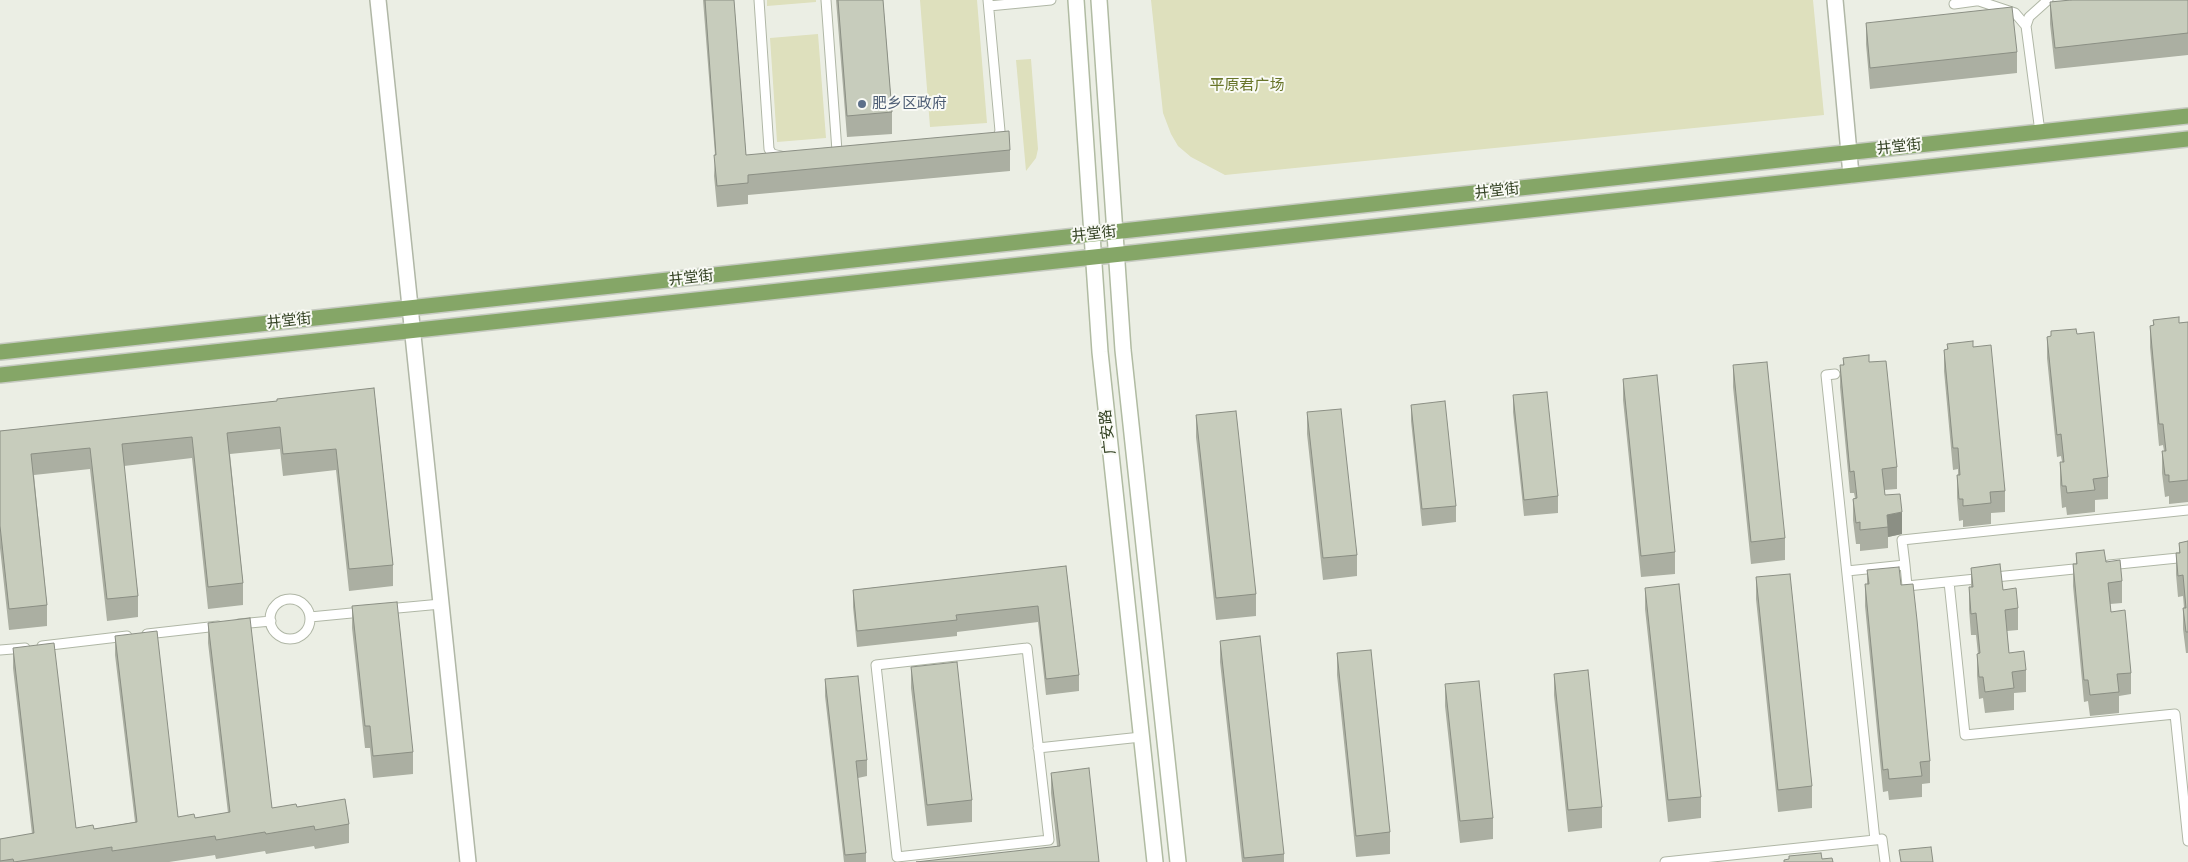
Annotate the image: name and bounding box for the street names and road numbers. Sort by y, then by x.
street label: 井堂街 [1876,136,1922,158]
street label: 井堂街 [1474,180,1520,202]
street label: 井堂街 [1071,223,1117,245]
street label: 井堂街 [668,267,714,289]
street label: 井堂街 [266,310,312,332]
street label: 广安路 [1097,409,1119,455]

